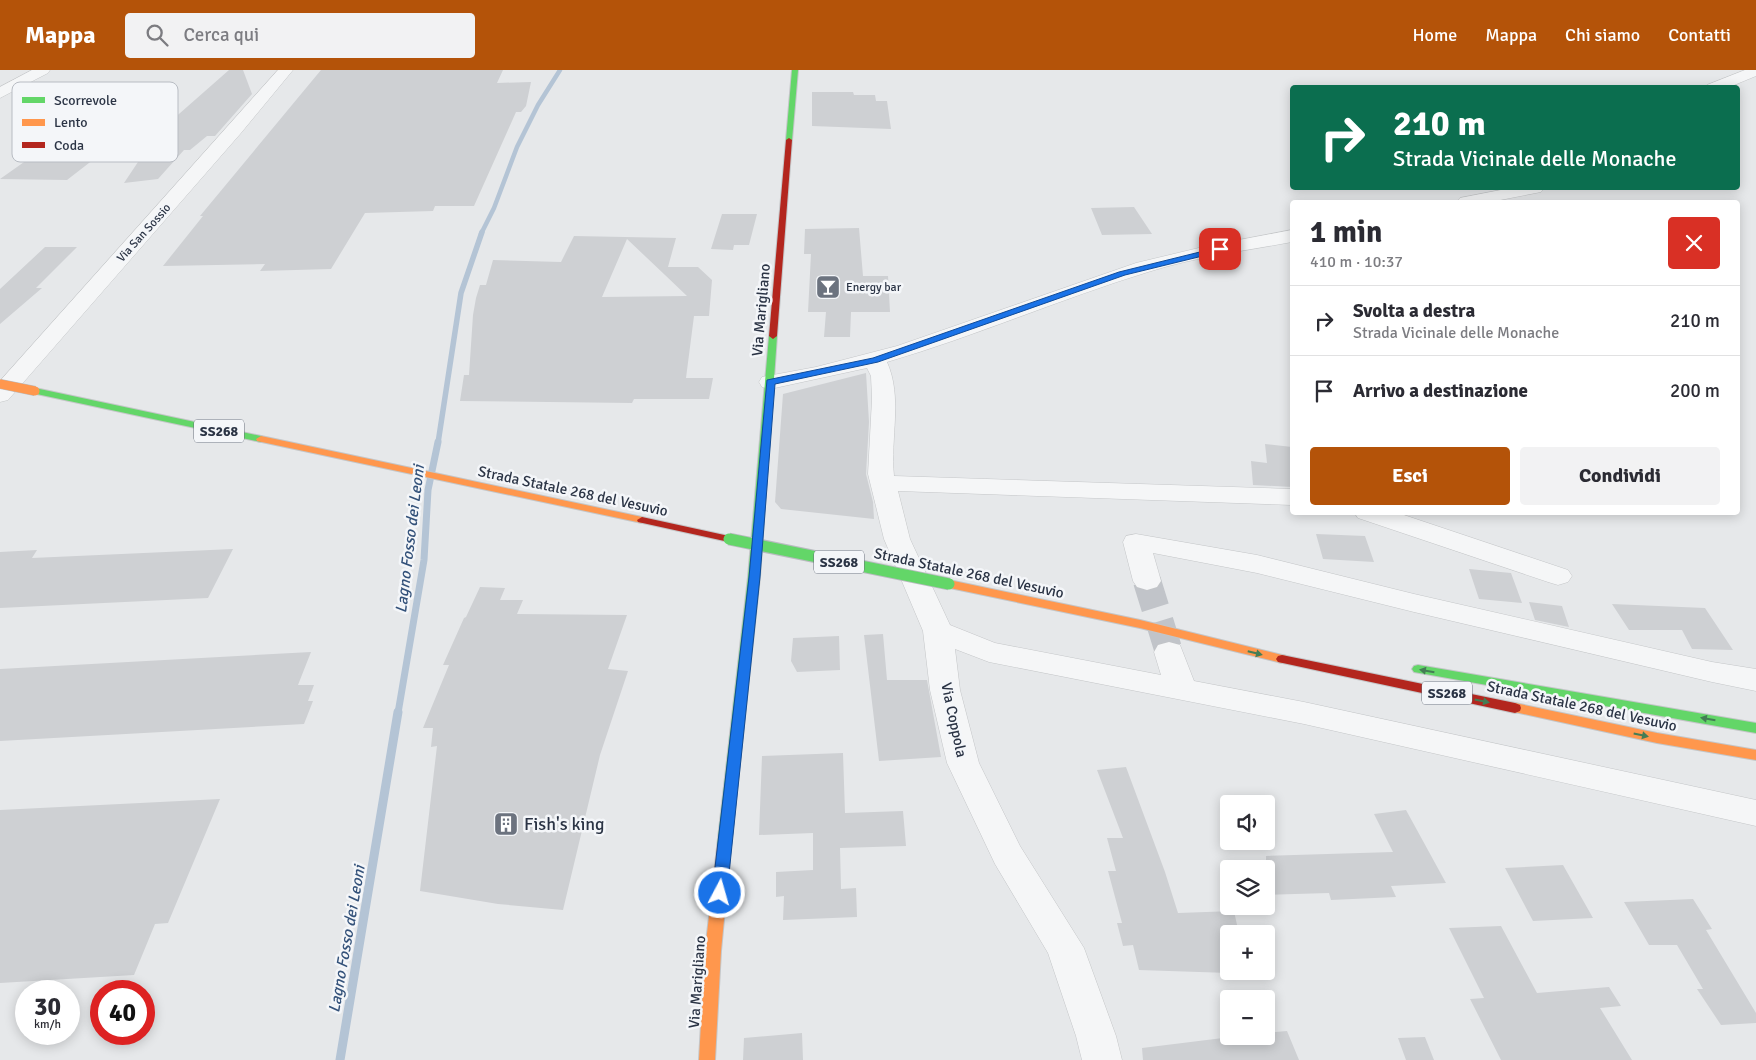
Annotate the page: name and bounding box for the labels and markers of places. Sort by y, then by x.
pin [1199,228,1241,270]
bar icon: Energy bar [815,274,841,300]
place label: Energy bar [846,280,902,295]
building icon: Fish's king [493,811,519,837]
place label: Fish's king [524,813,605,835]

